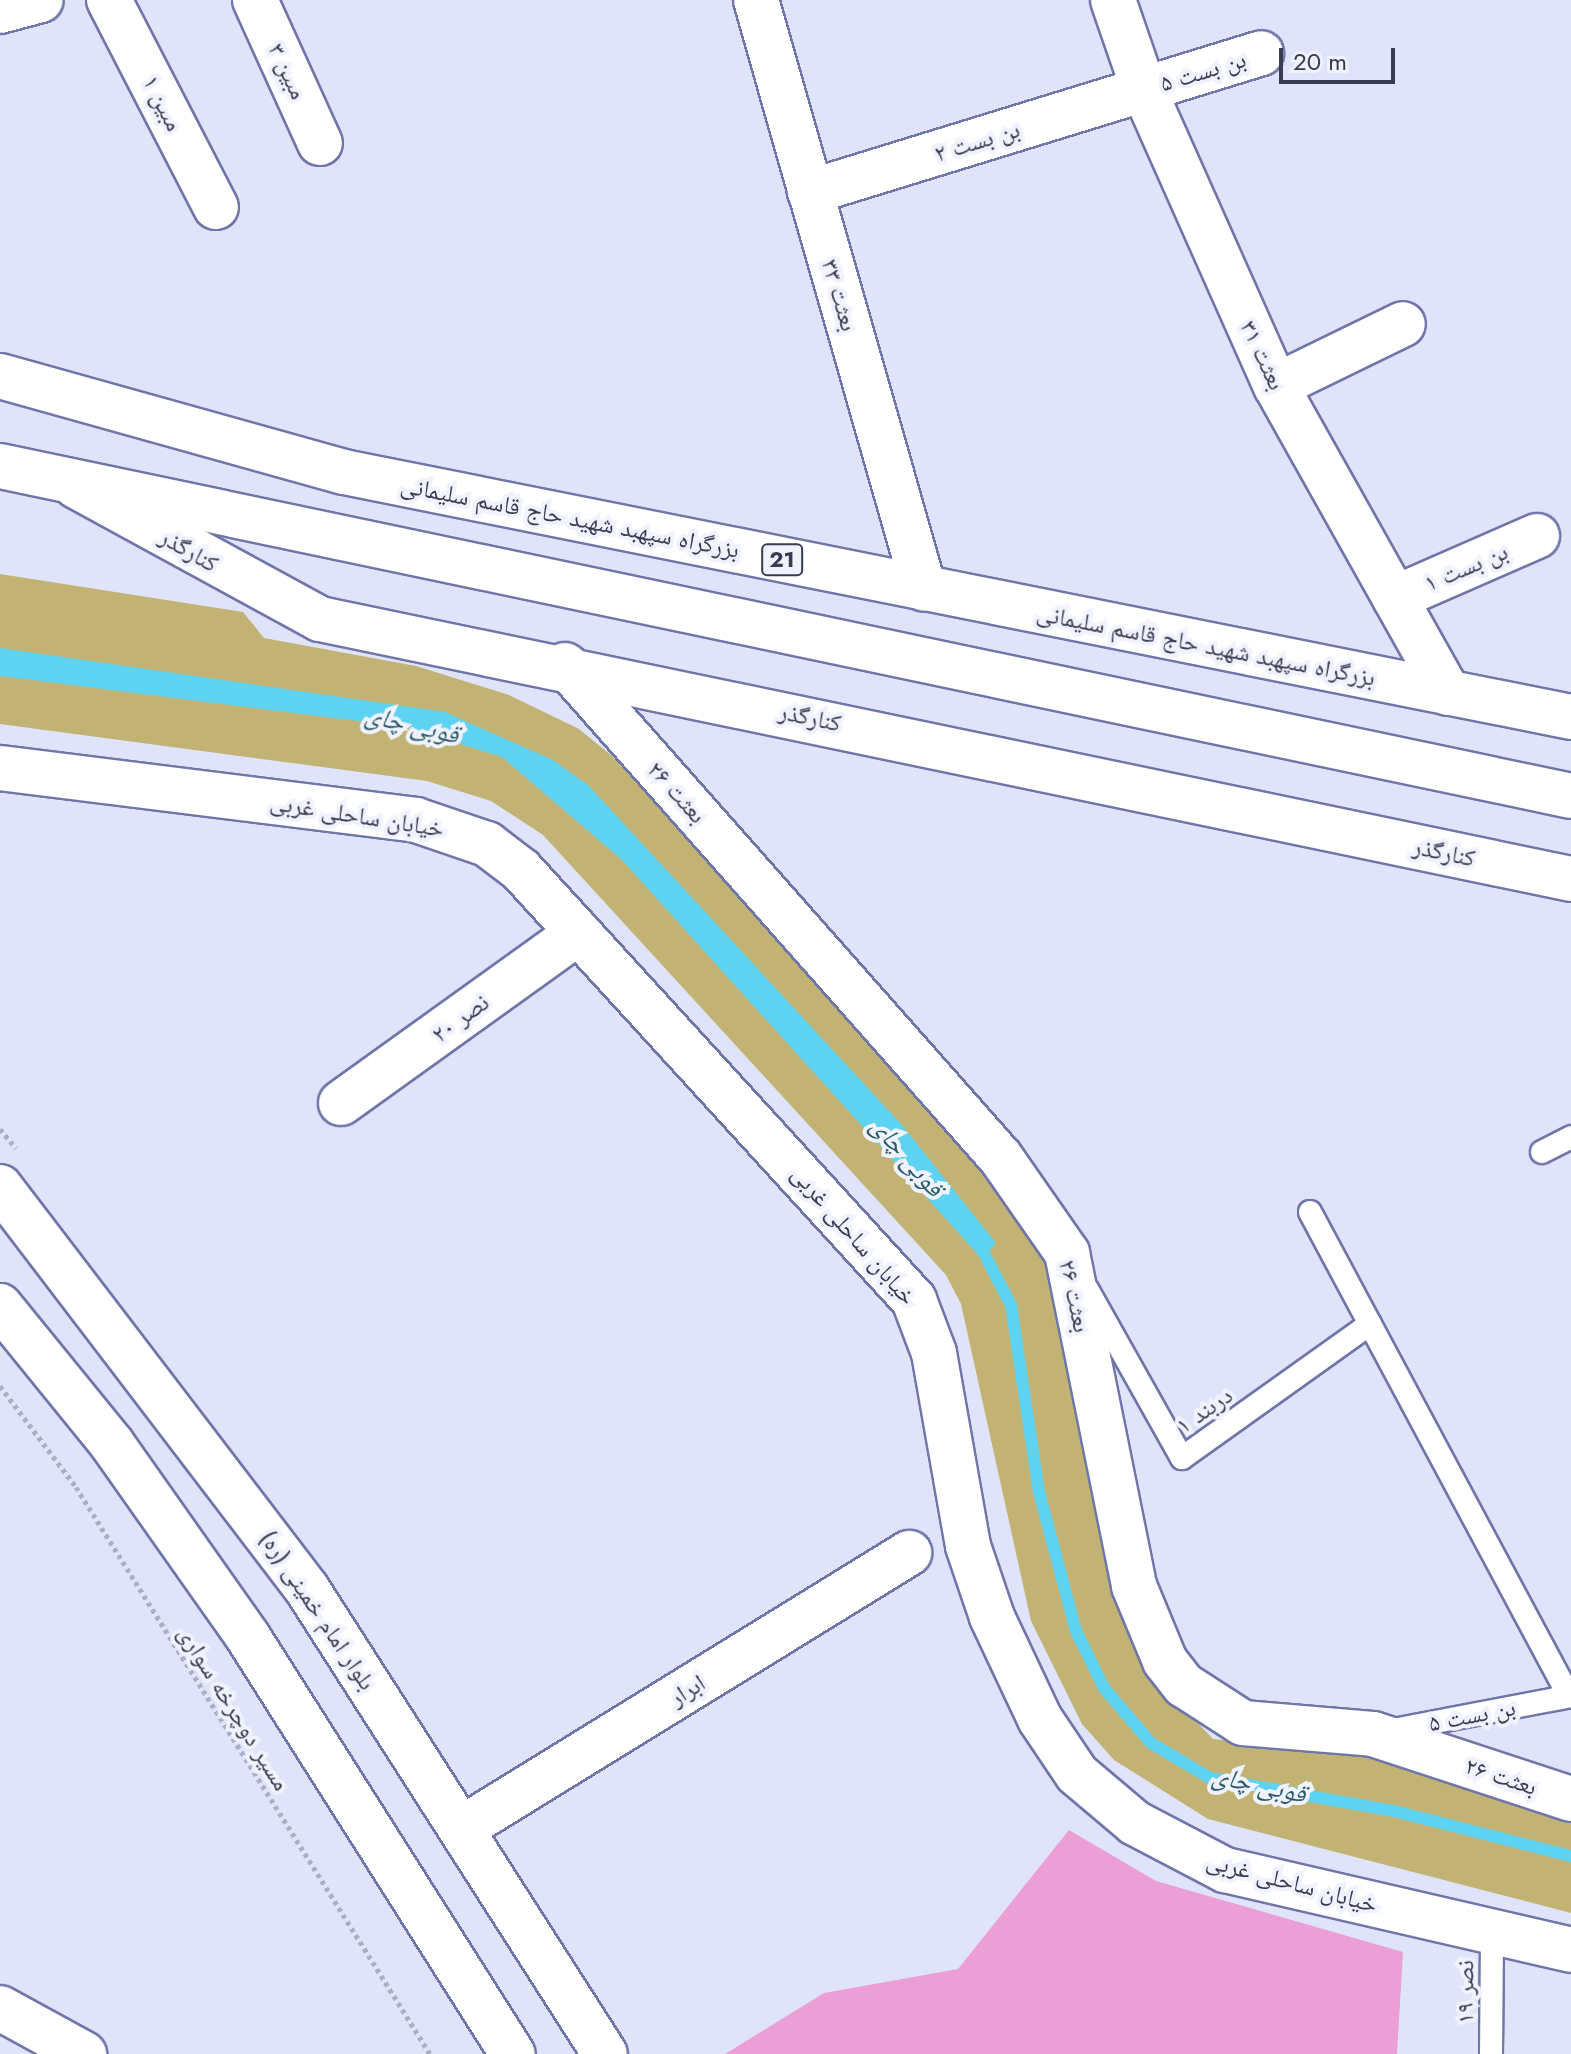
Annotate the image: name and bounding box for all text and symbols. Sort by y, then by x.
scale bar [1283,32,1399,82]
street label: مبین ۳ [263,38,313,104]
street label: بن بست ۵ [1157,44,1249,98]
text: 20 m [1293,44,1347,79]
street label: مبین ۱ [137,70,189,136]
street label: بن بست ۲ [931,114,1023,168]
street label: بعثت ۳۳ [816,256,864,334]
street label: بعثت ۳۱ [1234,316,1292,394]
street label: بزرگراه سپهبد شهید حاج قاسم سلیمانی [398,470,742,564]
street label: کنارگذر [155,522,223,578]
street label: بن بست ۱ [1420,537,1512,597]
road number: 21 [760,542,804,578]
street label: بزرگراه سپهبد شهید حاج قاسم سلیمانی [1034,598,1378,692]
street label: کنارگذر [776,696,844,738]
water label: قوبی چای [362,699,462,751]
street label: بعثت ۲۶ [642,755,712,829]
street label: خیابان ساحلی غربی [268,787,446,843]
street label: کنارگذر [1410,831,1478,873]
street label: نصر ۲۰ [426,988,494,1048]
water label: قوبی چای [864,1111,950,1203]
street label: خیابان ساحلی غربی [786,1159,922,1311]
street label: بعثت ۲۶ [1053,1257,1097,1335]
street label: دربند ۱ [1170,1380,1238,1440]
street label: بلوار امام خمینی (ره) [254,1525,382,1695]
street label: مسیر دوچرخه سواری [172,1620,296,1796]
street label: ابرار [664,1668,710,1712]
street label: بن بست ۵ [1426,1692,1518,1738]
street label: بعثت ۲۶ [1462,1751,1540,1801]
water label: قوبی چای [1209,1760,1309,1810]
street label: خیابان ساحلی غربی [1204,1845,1380,1919]
street label: نصر ۱۹ [1451,1960,1479,2024]

